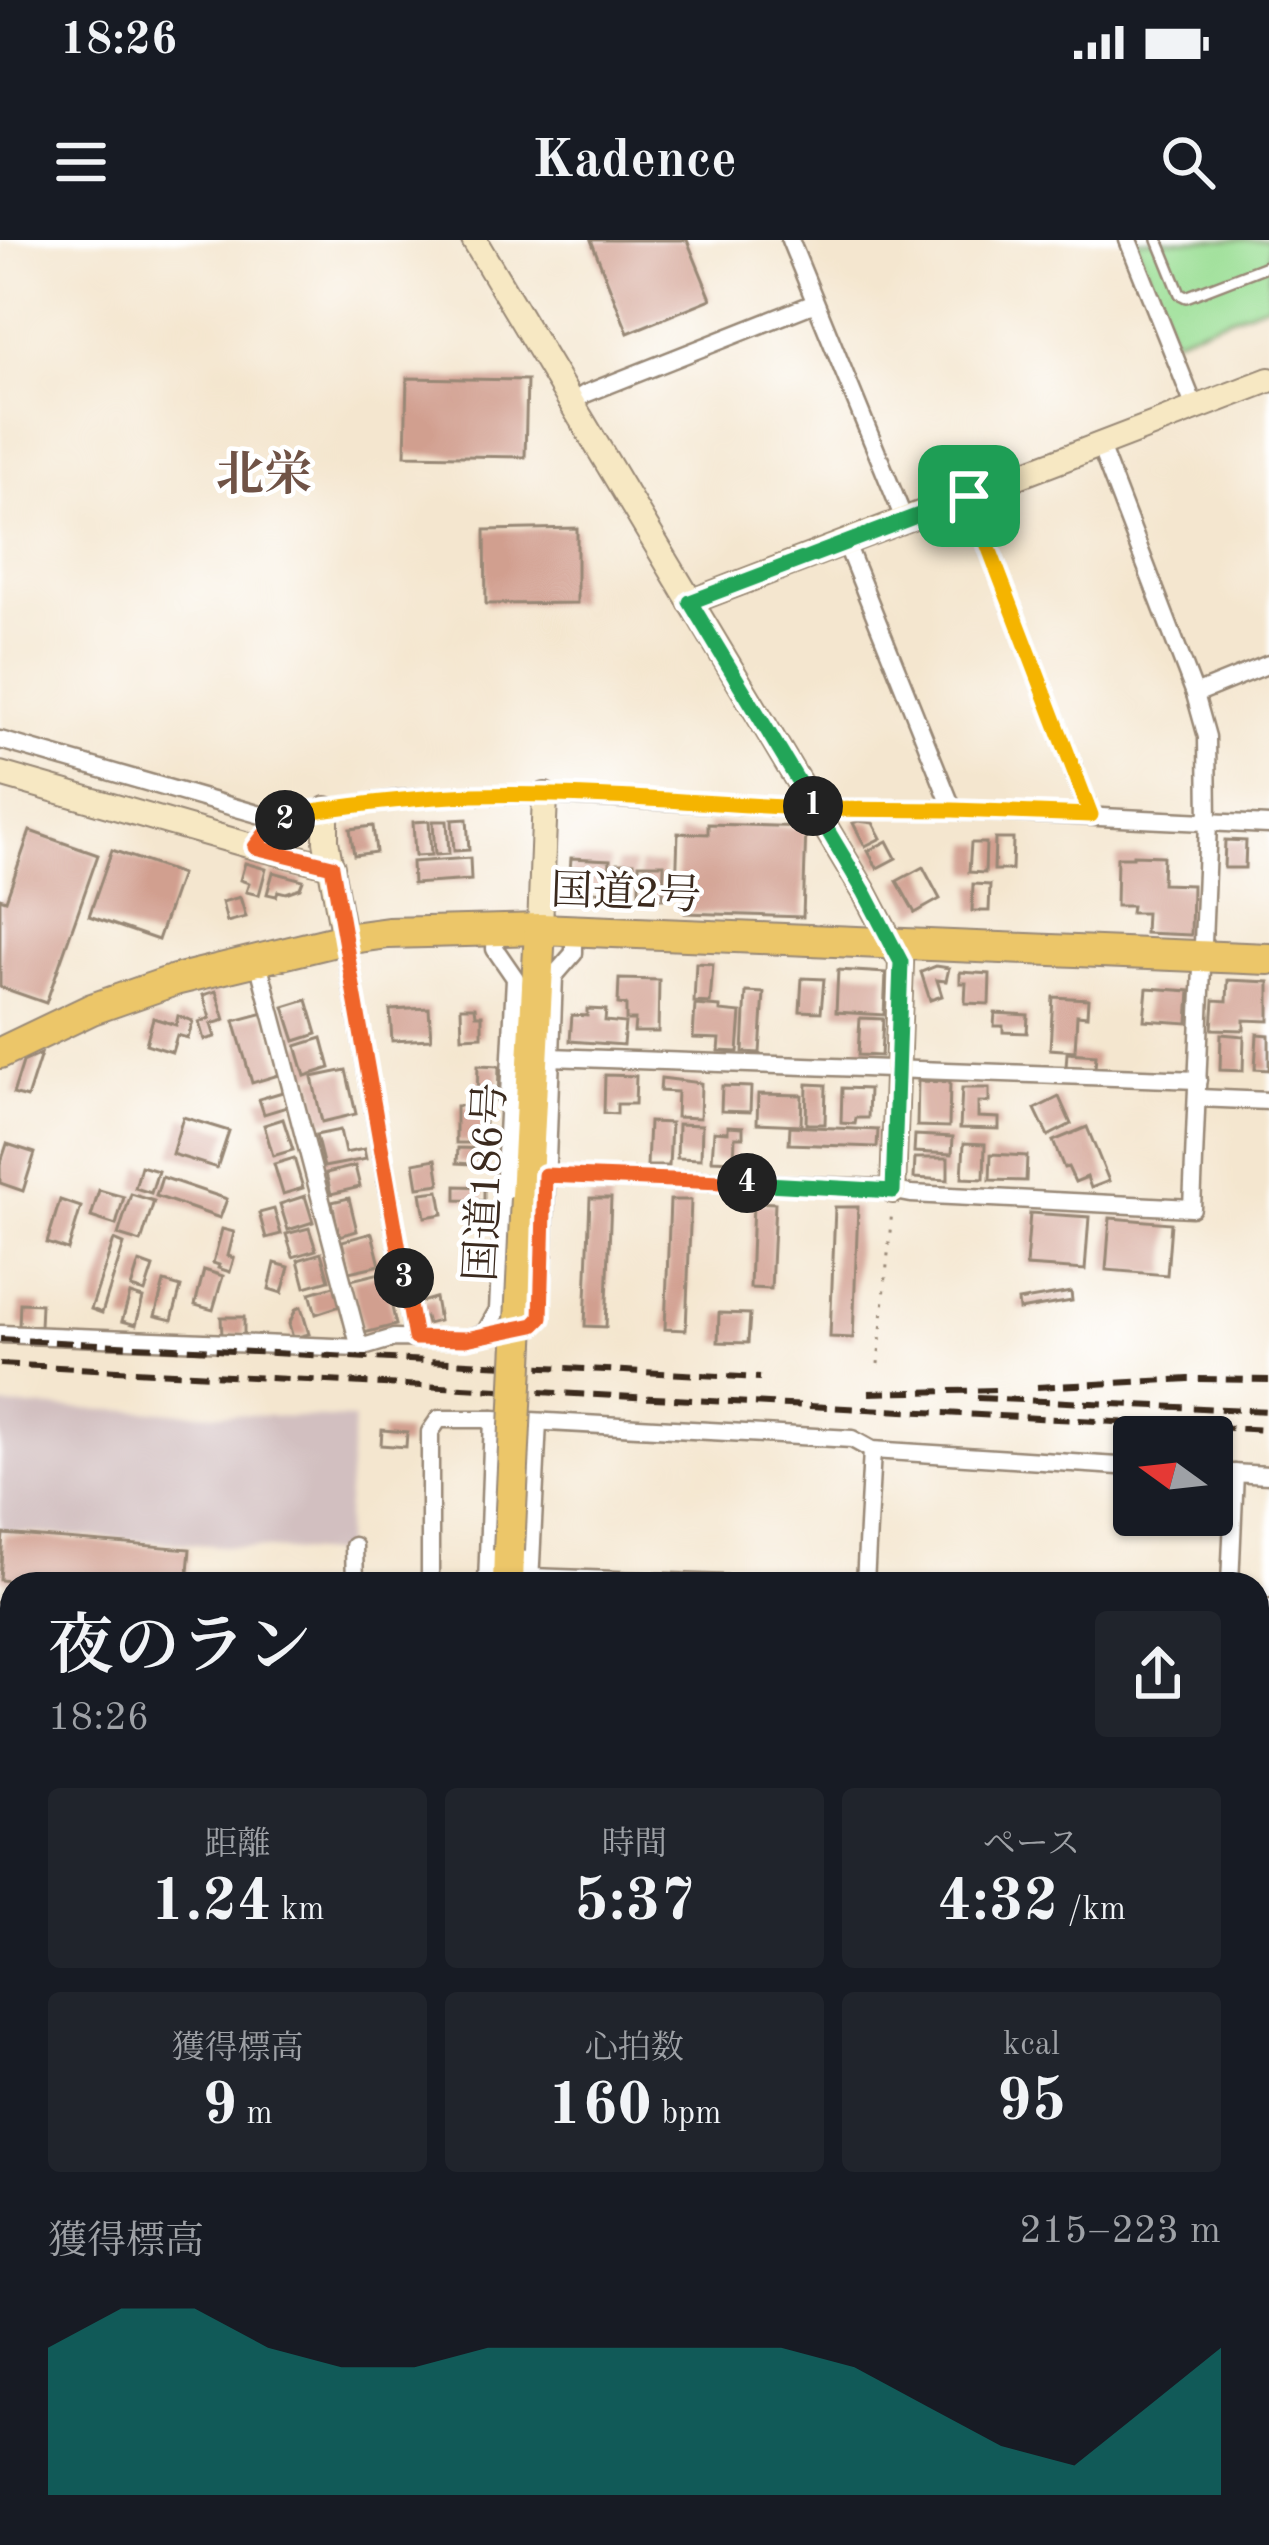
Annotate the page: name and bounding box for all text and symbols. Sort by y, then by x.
text: 18:26 [60,19,177,64]
icon: menu [48,129,114,195]
icon: search [1155,129,1221,195]
text: Kadence [532,135,737,189]
pin [918,445,1020,547]
district label: 北栄 [216,449,312,501]
icon: arrive [936,463,1002,529]
pin: 1 [783,776,843,836]
text: 1 [803,789,823,822]
pin: 2 [255,790,315,850]
text: 2 [275,803,295,836]
street label: 国道2号 [550,867,702,919]
street label: 国道186号 [458,1081,514,1283]
pin: 4 [717,1153,777,1213]
text: 4 [737,1166,757,1199]
pin: 3 [374,1248,434,1308]
text: 3 [394,1261,414,1294]
north arrow [1113,1416,1233,1536]
map controls [1113,1416,1233,1536]
button: share [1095,1611,1221,1737]
text: 夜のラン [48,1617,312,1683]
text: 18:26 [48,1699,149,1738]
text: 距離 [205,1829,271,1862]
text: 時間 [602,1829,668,1862]
text: ペース [983,1829,1080,1862]
text: 1.24 [151,1873,272,1933]
text: 5:37 [574,1873,695,1933]
text: 4:32 [937,1873,1058,1933]
text: km [272,1894,324,1927]
text: /km [1058,1894,1126,1927]
text: kcal [1003,2029,1060,2062]
text: 獲得標高 [172,2033,304,2066]
text: 心拍数 [585,2033,684,2066]
text: 95 [997,2073,1066,2133]
text: 9 [202,2077,237,2137]
text: 160 [548,2077,652,2137]
text: m [237,2098,273,2131]
text: bpm [652,2098,721,2131]
text: 215–223 m [1019,2212,1221,2251]
text: 獲得標高 [48,2223,204,2262]

